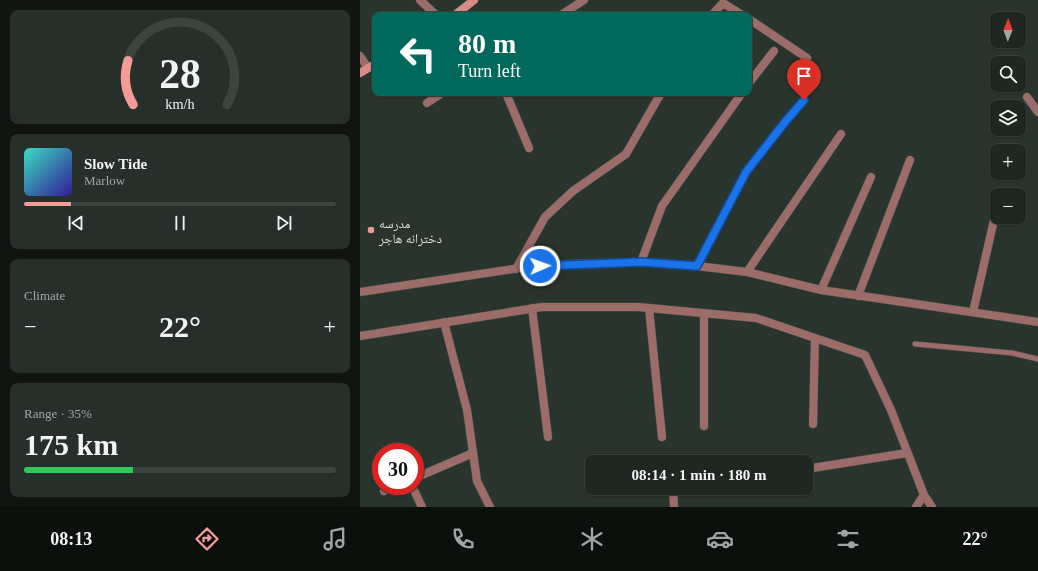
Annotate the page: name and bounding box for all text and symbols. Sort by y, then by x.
north arrow [990,12,1026,48]
map controls [990,12,1026,224]
icon: left [392,28,444,80]
text: 80 m [458,28,516,59]
text: 28 [159,51,201,97]
button: search [990,56,1026,92]
pin [787,59,821,100]
text: Turn left [458,61,521,81]
icon: arrive [793,65,815,87]
text: km/h [165,96,195,112]
button: layers [990,100,1026,136]
button: + [990,144,1026,180]
text: Slow Tide [84,156,147,172]
text: Marlow [84,173,125,188]
button: − [990,188,1026,224]
icon: previous [65,212,87,234]
icon: pause [169,212,191,234]
icon: next [273,212,295,234]
place label: مدرسه دخترانه هاجر [378,216,442,247]
marker: مدرسه دخترانه هاجر [366,225,376,235]
position arrow [519,245,561,287]
text: Climate [24,288,65,303]
text: 22° [159,310,201,343]
text: − [24,314,36,339]
text: + [324,314,336,339]
text: Range · 35% [24,406,92,421]
text: 175 km [24,428,118,461]
speed limit sign: 30 [372,443,424,495]
text: 08:14 · 1 min · 180 m [632,467,767,483]
icon: directions [193,525,221,553]
icon: music [321,525,349,553]
icon: phone [449,525,477,553]
icon: climate [578,525,606,553]
icon: car [706,525,734,553]
icon: filters [834,525,862,553]
text: 08:13 [50,529,92,549]
text: 22° [963,529,988,549]

